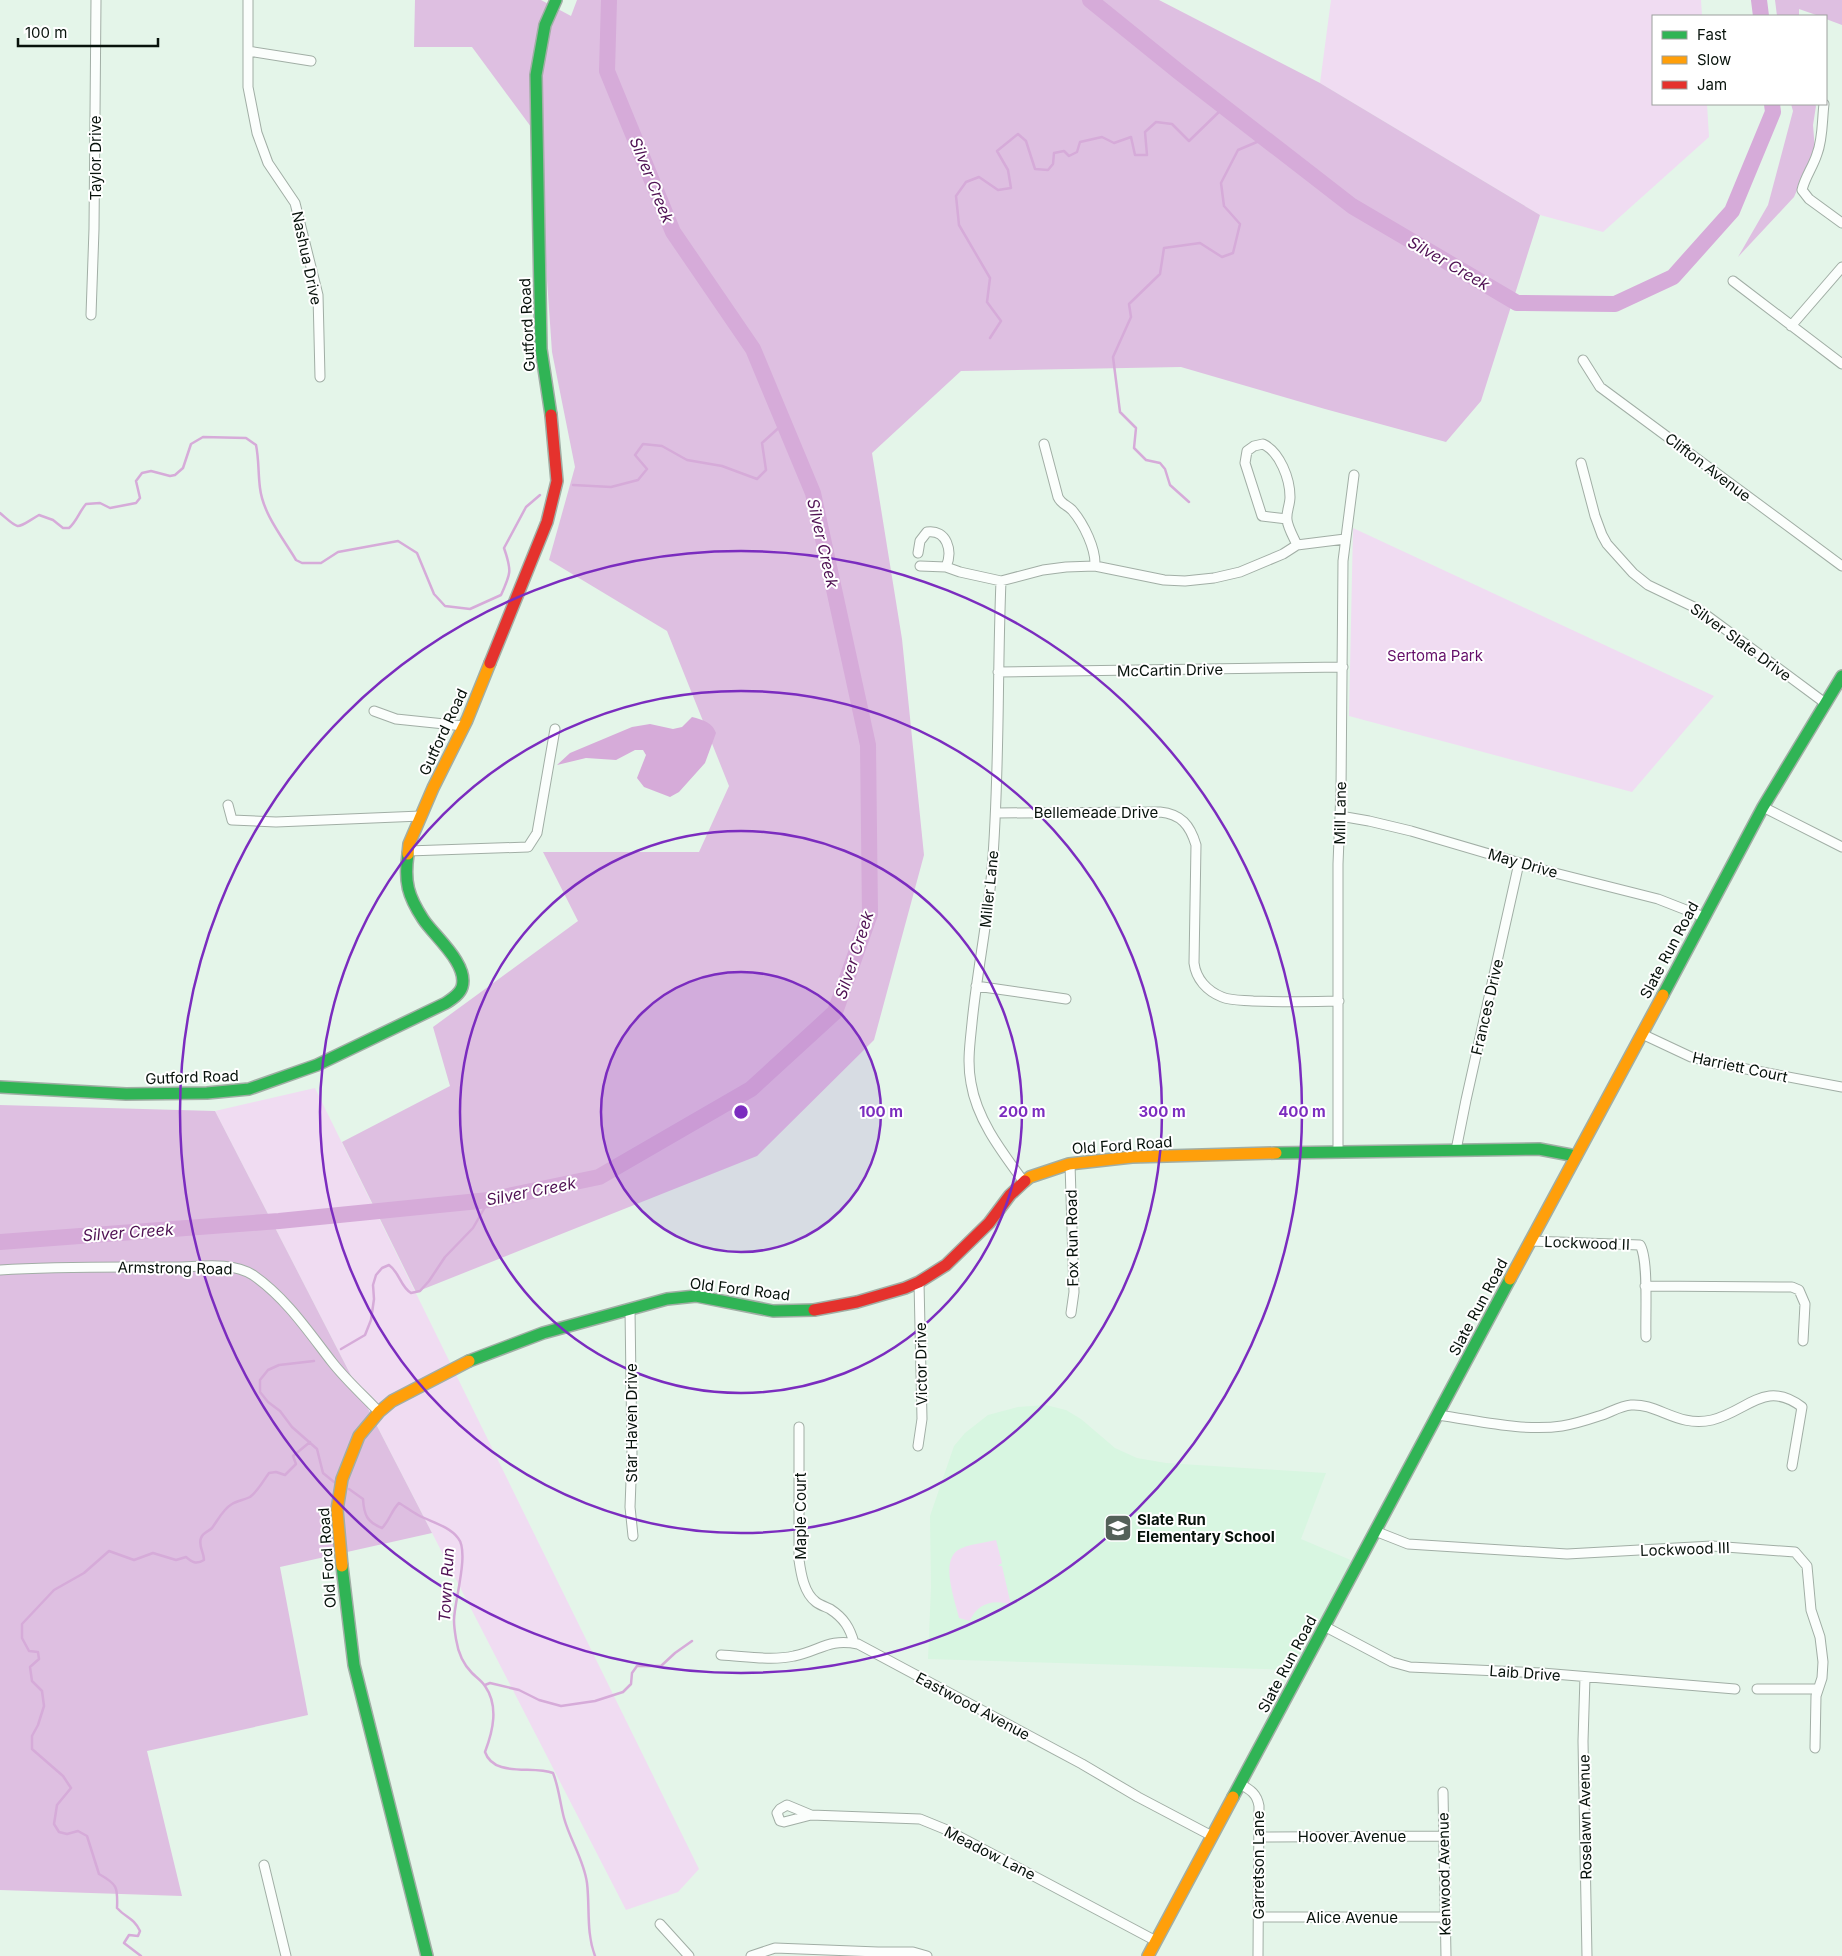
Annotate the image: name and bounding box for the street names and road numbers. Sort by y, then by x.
street label: Taylor Drive [86,115,105,201]
street label: Nashua Drive [288,209,326,307]
street label: Gutford Road [515,278,539,372]
street label: Clifton Avenue [1661,428,1755,506]
street label: Silver Slate Drive [1687,599,1795,685]
street label: McCartin Drive [1117,660,1223,680]
street label: Gutford Road [415,686,471,778]
street label: Mill Lane [1330,781,1350,845]
street label: Bellemeade Drive [1034,803,1158,822]
street label: May Drive [1486,844,1560,882]
street label: Miller Lane [975,849,1003,929]
street label: Slate Run Road [1635,898,1703,1002]
street label: Frances Drive [1467,957,1507,1057]
street label: Harriett Court [1691,1048,1789,1086]
street label: Gutford Road [145,1066,239,1088]
street label: Old Ford Road [1071,1132,1173,1158]
street label: Fox Run Road [1062,1189,1082,1287]
street label: Lockwood II [1544,1232,1630,1254]
street label: Slate Run Road [1444,1255,1512,1359]
street label: Armstrong Road [117,1257,233,1279]
street label: Old Ford Road [689,1273,791,1305]
street label: Victor Drive [911,1322,931,1406]
street label: Star Haven Drive [622,1363,641,1483]
street label: Maple Court [791,1472,810,1560]
street label: Old Ford Road [314,1507,340,1609]
street label: Lockwood III [1640,1538,1730,1560]
street label: Slate Run Road [1253,1612,1321,1716]
street label: Laib Drive [1489,1661,1561,1685]
street label: Eastwood Avenue [913,1668,1033,1744]
street label: Roselawn Avenue [1574,1754,1596,1880]
street label: Garretson Lane [1249,1811,1268,1919]
street label: Kenwood Avenue [1433,1812,1455,1936]
street label: Meadow Lane [941,1822,1039,1884]
street label: Hoover Avenue [1298,1827,1406,1846]
street label: Alice Avenue [1306,1908,1398,1927]

